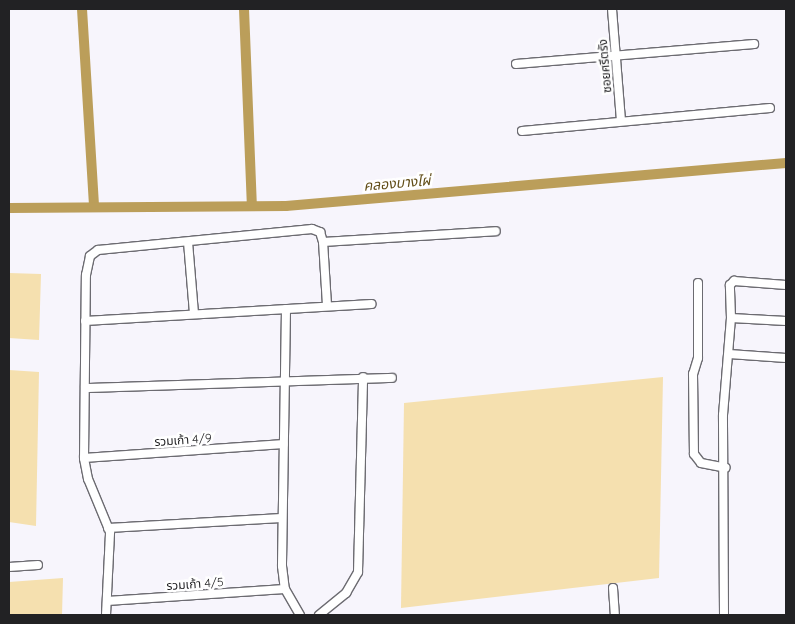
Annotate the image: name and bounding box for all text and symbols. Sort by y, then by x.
street label: ซอยศรีตรัง [595,38,615,94]
water label: คลองบางไผ่ [363,172,431,194]
street label: รวมเก้า 4/9 [154,431,212,449]
street label: รวมเก้า 4/5 [166,575,224,593]

